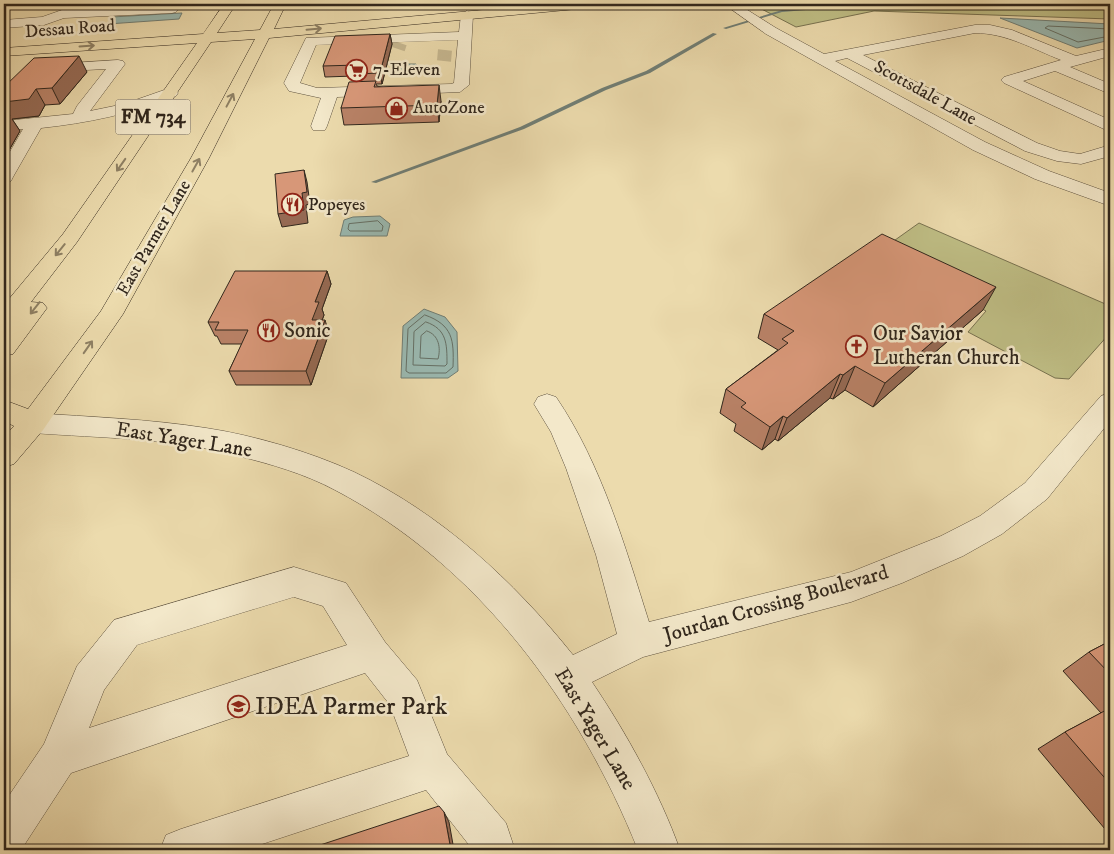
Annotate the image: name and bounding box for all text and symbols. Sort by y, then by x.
street label: Dessau Road [24,15,116,43]
one-way arrow [305,24,321,34]
one-way arrow [79,42,95,51]
street label: Scottsdale Lane [870,56,980,130]
supermarket icon: 7-Eleven [345,58,369,82]
place label: 7-Eleven [373,59,441,81]
one-way arrow [225,93,235,108]
shop icon: AutoZone [385,96,409,120]
place label: AutoZone [413,97,485,119]
road number: FM 734 [116,100,190,134]
one-way arrow [115,157,125,171]
one-way arrow [191,158,201,173]
street label: East Parmer Lane [112,176,196,300]
restaurant icon: Popeyes [280,193,304,217]
place label: Popeyes [308,194,365,216]
one-way arrow [54,244,65,257]
one-way arrow [29,301,40,314]
place label: Sonic [284,318,331,344]
restaurant icon: Sonic [256,319,280,343]
place label: Our Savior Lutheran Church [873,321,1020,371]
church icon: Our Savior Lutheran Church [845,334,869,358]
one-way arrow [83,340,93,354]
street label: East Yager Lane [114,416,254,464]
street label: Jourdan Crossing Boulevard [659,559,892,649]
street label: East Yager Lane [548,663,642,795]
place label: IDEA Parmer Park [255,691,448,722]
school or university icon: IDEA Parmer Park [227,694,251,718]

